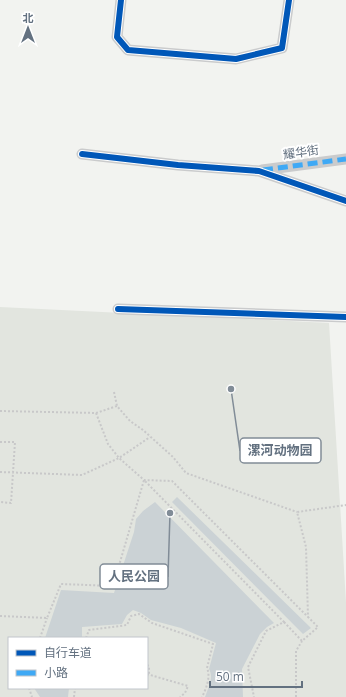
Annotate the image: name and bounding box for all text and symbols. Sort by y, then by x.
north arrow [8,8,48,48]
text: 北 [23,10,34,25]
street label: 耀华街 [282,141,320,163]
callout: 漯河动物园 [240,438,321,463]
text: 漯河动物园 [247,441,313,459]
callout: 人民公园 [100,564,168,589]
text: 人民公园 [108,567,160,585]
legend [8,637,148,689]
text: 自行车道 [44,644,92,661]
scale bar [210,663,302,689]
text: 小路 [44,664,68,681]
text: 50 m [216,668,244,685]

